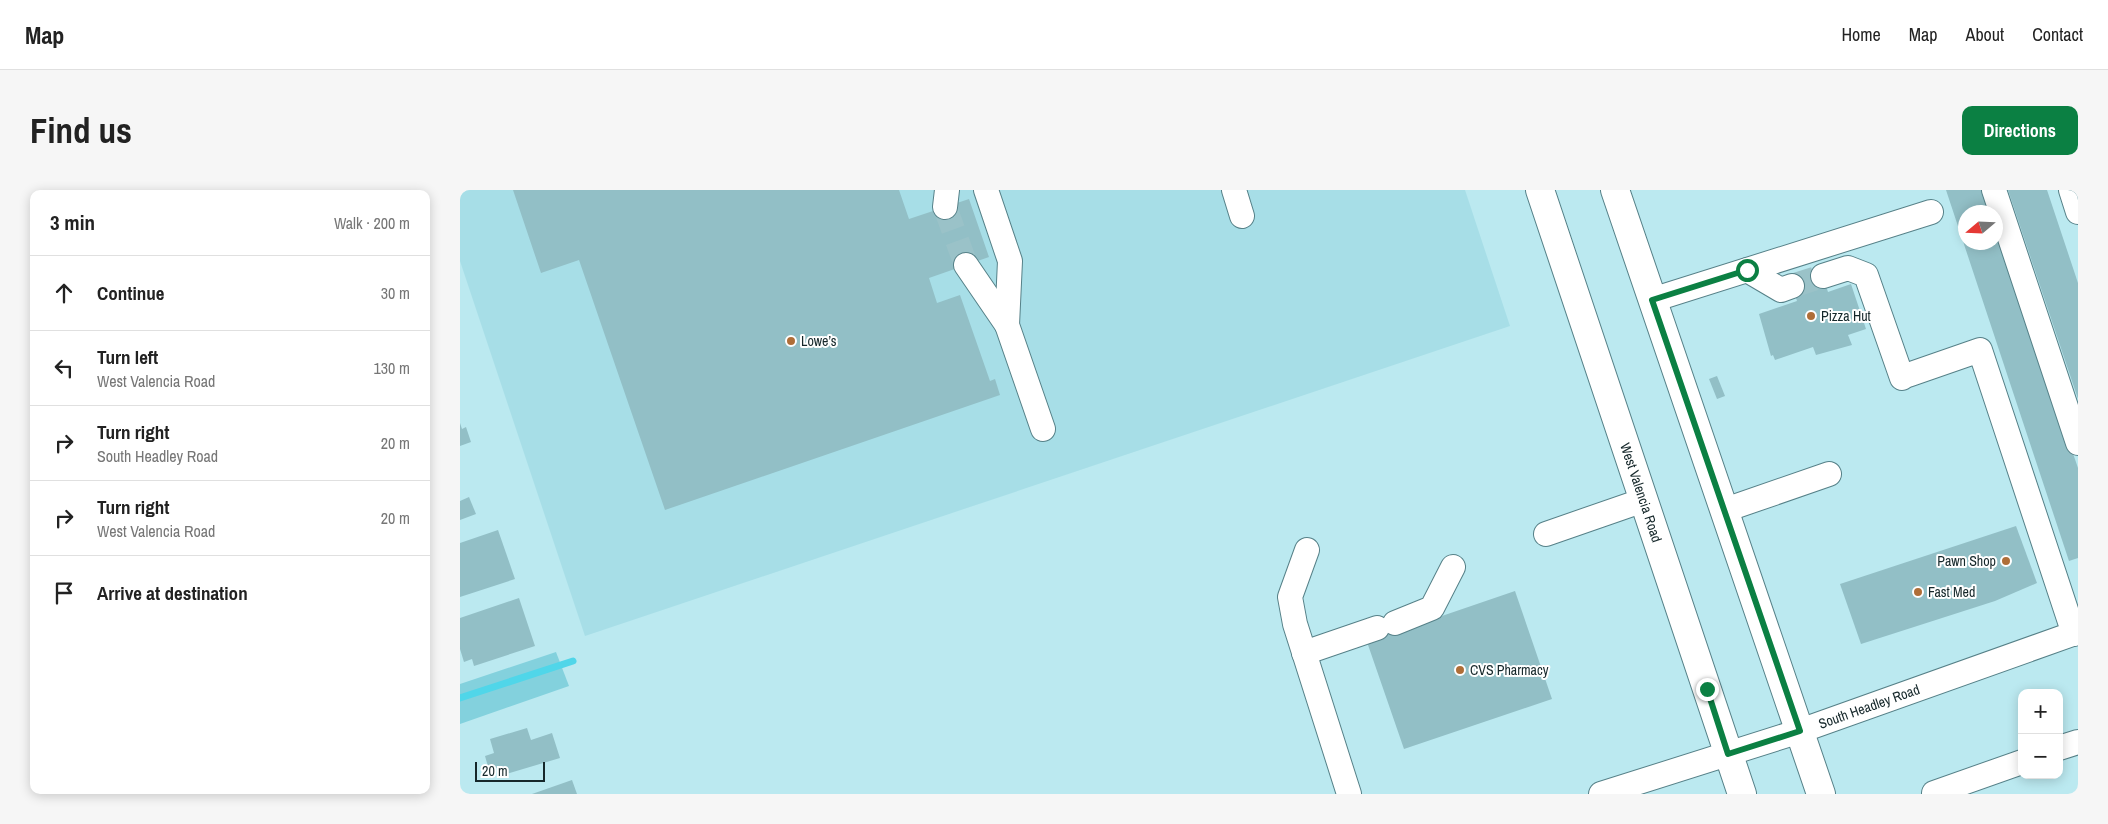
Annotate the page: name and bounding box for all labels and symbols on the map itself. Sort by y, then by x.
north arrow [1958,205,2003,250]
route start [1736,259,1759,282]
place label: Pizza Hut [1821,307,1871,325]
marker: Pizza Hut [1805,310,1817,322]
place label: Lowe’s [801,332,837,350]
marker: Lowe’s [785,335,797,347]
street label: West Valencia Road [1616,440,1666,545]
place label: Pawn Shop [1937,552,1996,570]
marker: Pawn Shop [2000,555,2012,567]
place label: Fast Med [1928,583,1975,601]
marker: Fast Med [1912,586,1924,598]
place label: CVS Pharmacy [1470,661,1549,679]
marker: CVS Pharmacy [1454,664,1466,676]
route end [1696,678,1719,701]
street label: South Headley Road [1816,680,1922,733]
scale bar [475,759,545,782]

